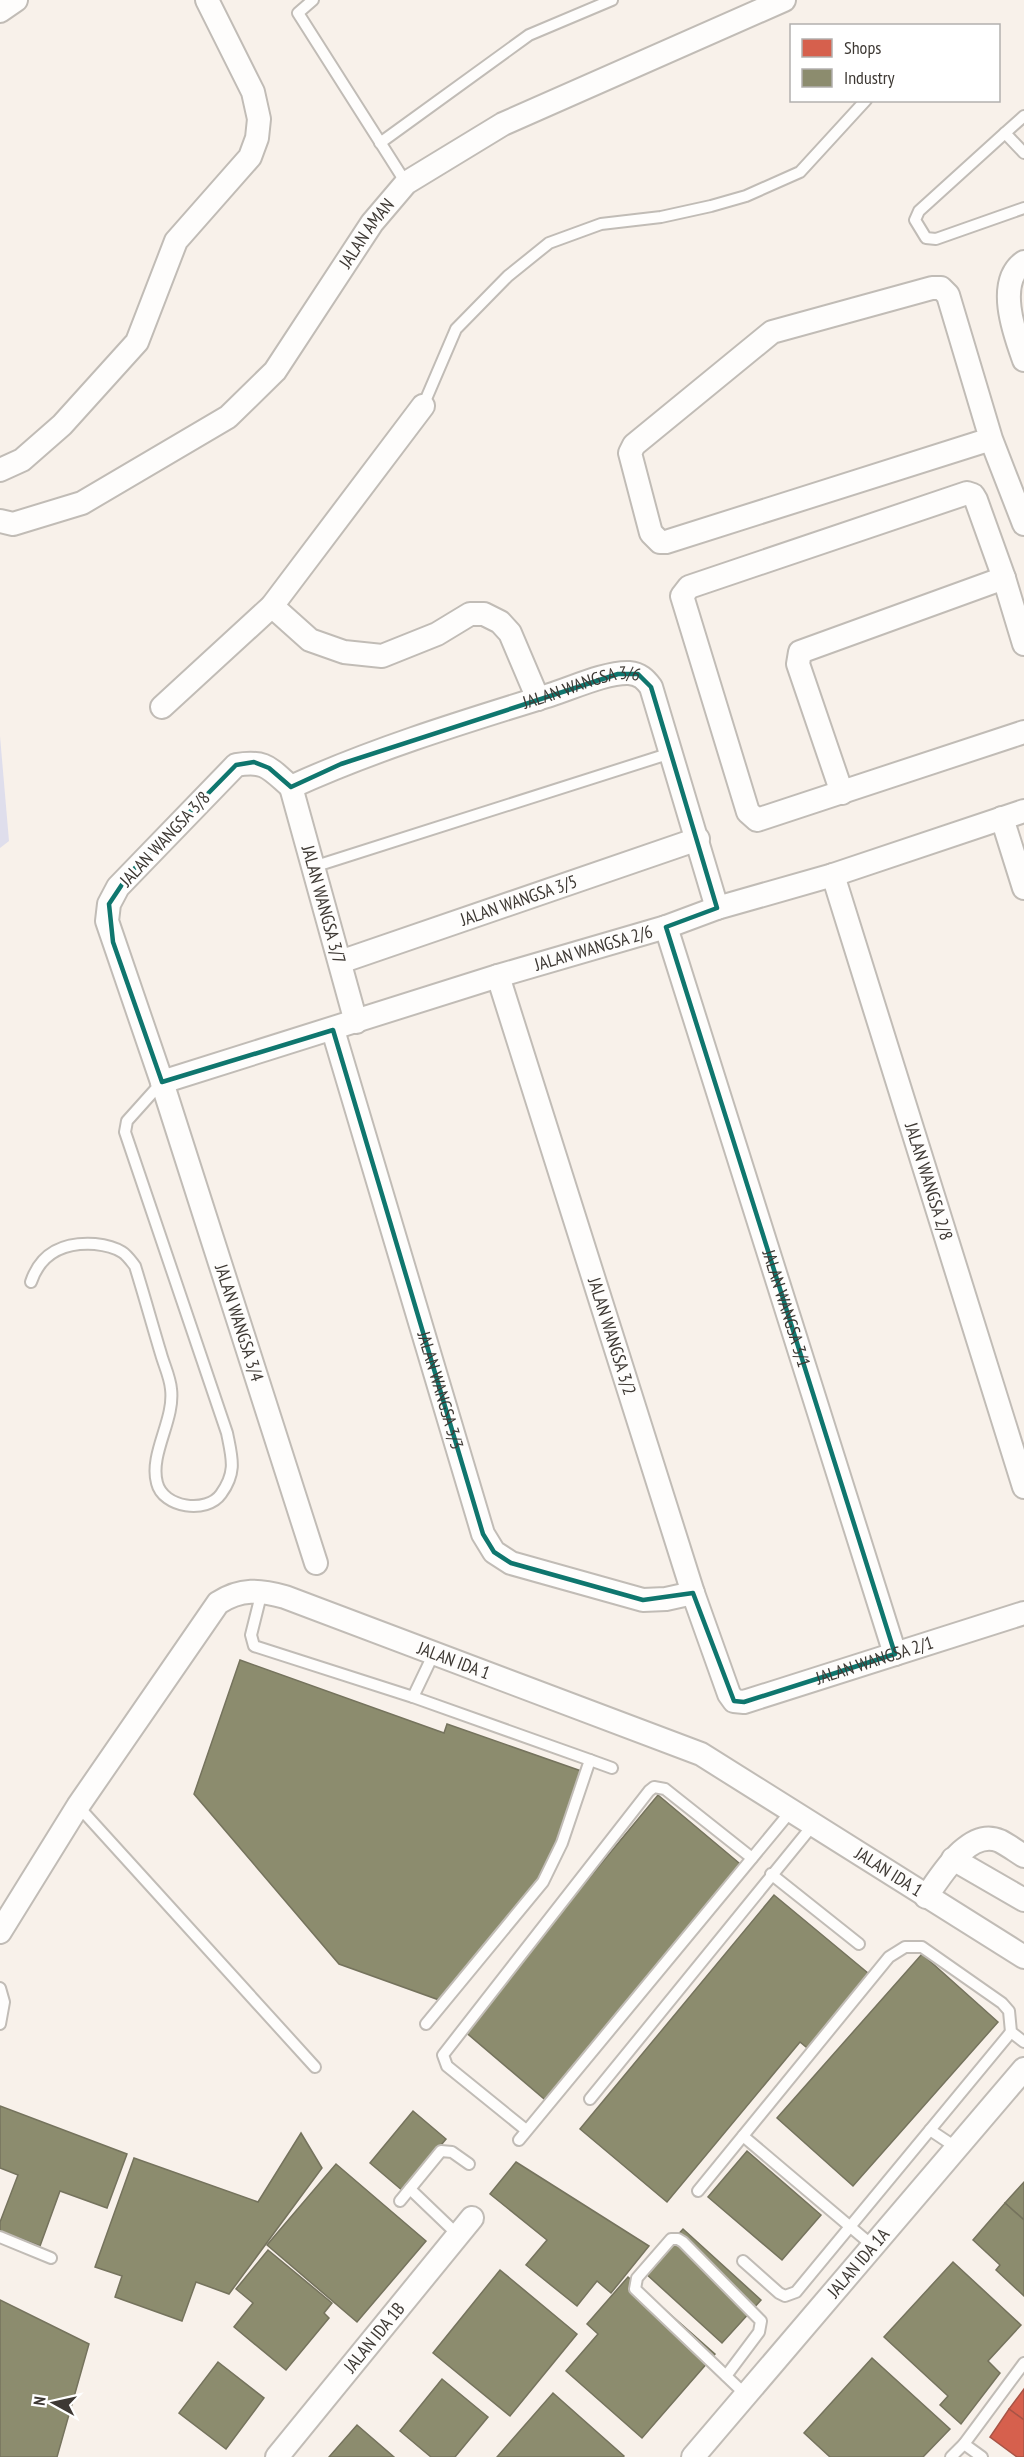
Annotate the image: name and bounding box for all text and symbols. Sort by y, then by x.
legend [790,24,1000,102]
text: Shops [844,36,881,59]
text: Industry [844,66,895,89]
street label: JALAN AMAN [333,194,399,273]
street label: JALAN WANGSA 3/6 [519,661,644,714]
street label: JALAN WANGSA 3/8 [114,786,215,892]
street label: JALAN WANGSA 3/7 [296,842,351,966]
street label: JALAN WANGSA 3/5 [456,869,580,931]
street label: JALAN WANGSA 2/6 [531,920,655,976]
street label: JALAN WANGSA 2/8 [900,1119,958,1243]
street label: JALAN WANGSA 3/1 [757,1246,816,1370]
street label: JALAN WANGSA 3/4 [210,1260,269,1384]
street label: JALAN WANGSA 3/2 [583,1274,642,1398]
street label: JALAN WANGSA 3/3 [412,1328,469,1452]
street label: JALAN WANGSA 2/1 [812,1631,936,1690]
street label: JALAN IDA 1 [414,1636,493,1684]
street label: JALAN IDA 1 [850,1841,927,1901]
street label: JALAN IDA 1A [821,2223,894,2303]
street label: JALAN IDA 1B [338,2298,409,2378]
north arrow [24,2373,84,2433]
text: N [29,2395,50,2407]

